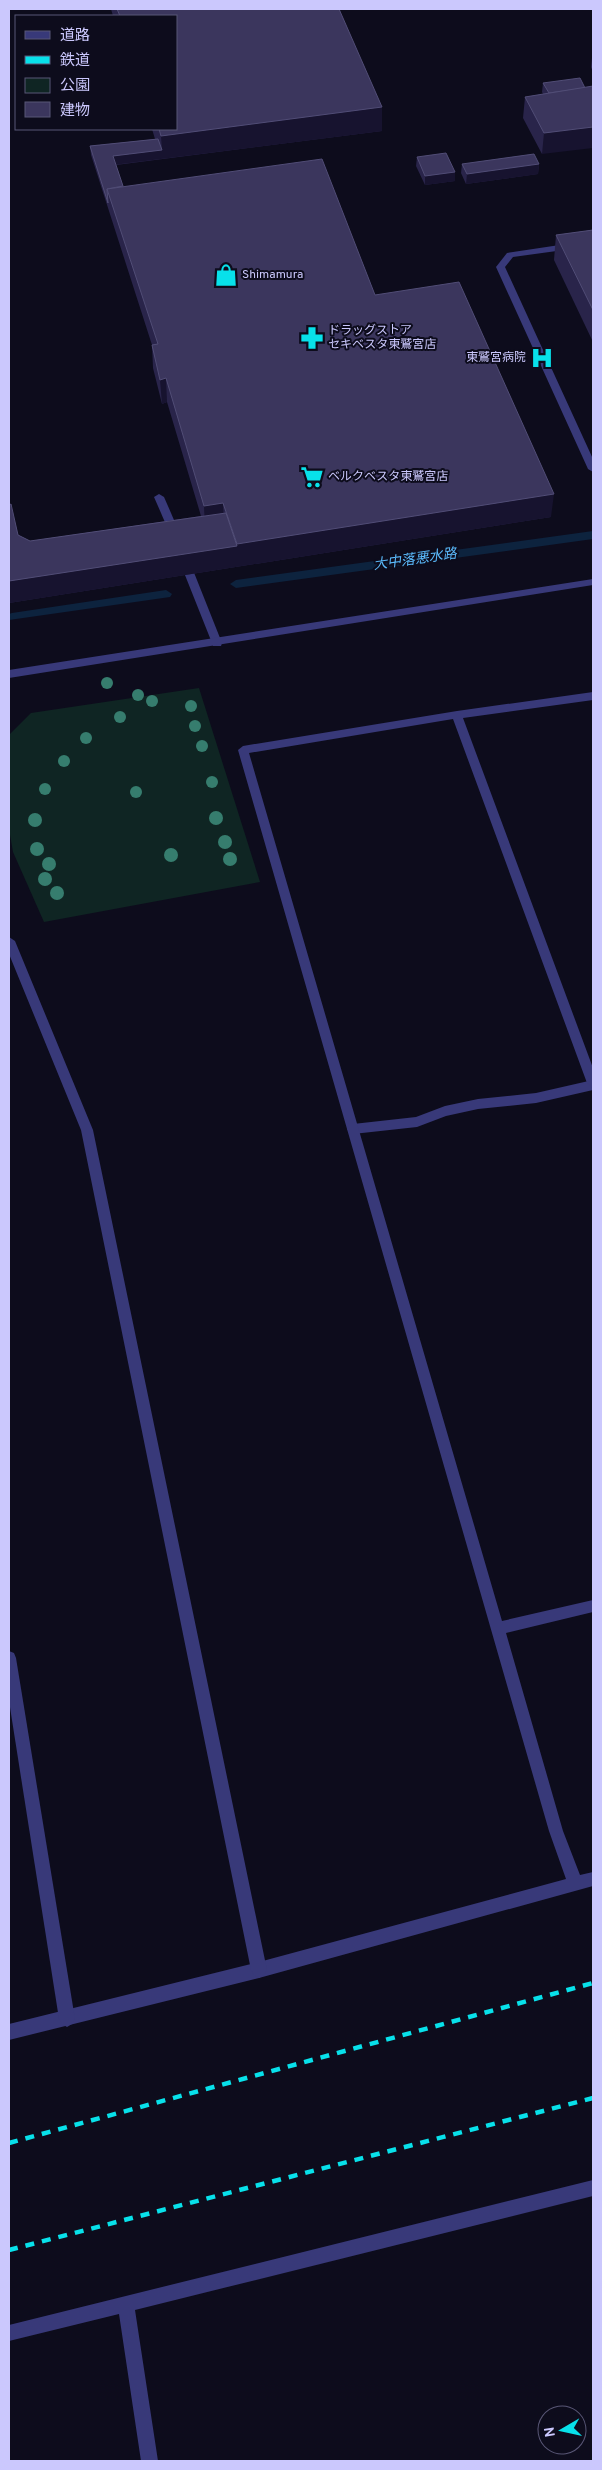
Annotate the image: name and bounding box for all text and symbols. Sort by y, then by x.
legend [15,15,178,130]
text: 道路 [60,27,90,46]
text: 鉄道 [60,52,90,71]
text: 公園 [60,77,90,96]
text: 建物 [60,102,90,121]
shop icon: Shimamura [213,262,239,288]
place label: Shimamura [242,267,303,283]
place label: ドラッグストア セキベスタ東鷲宮店 [328,323,436,353]
pharmacy icon: ドラッグストア セキベスタ東鷲宮店 [299,325,325,351]
hospital icon: 東鷲宮病院 [529,345,555,371]
place label: 東鷲宮病院 [466,350,526,366]
supermarket icon: ベルクベスタ東鷲宮店 [299,464,325,490]
place label: ベルクベスタ東鷲宮店 [328,469,448,485]
water label: 大中落悪水路 [372,546,459,574]
north arrow [537,2405,587,2455]
text: N [541,2425,560,2438]

